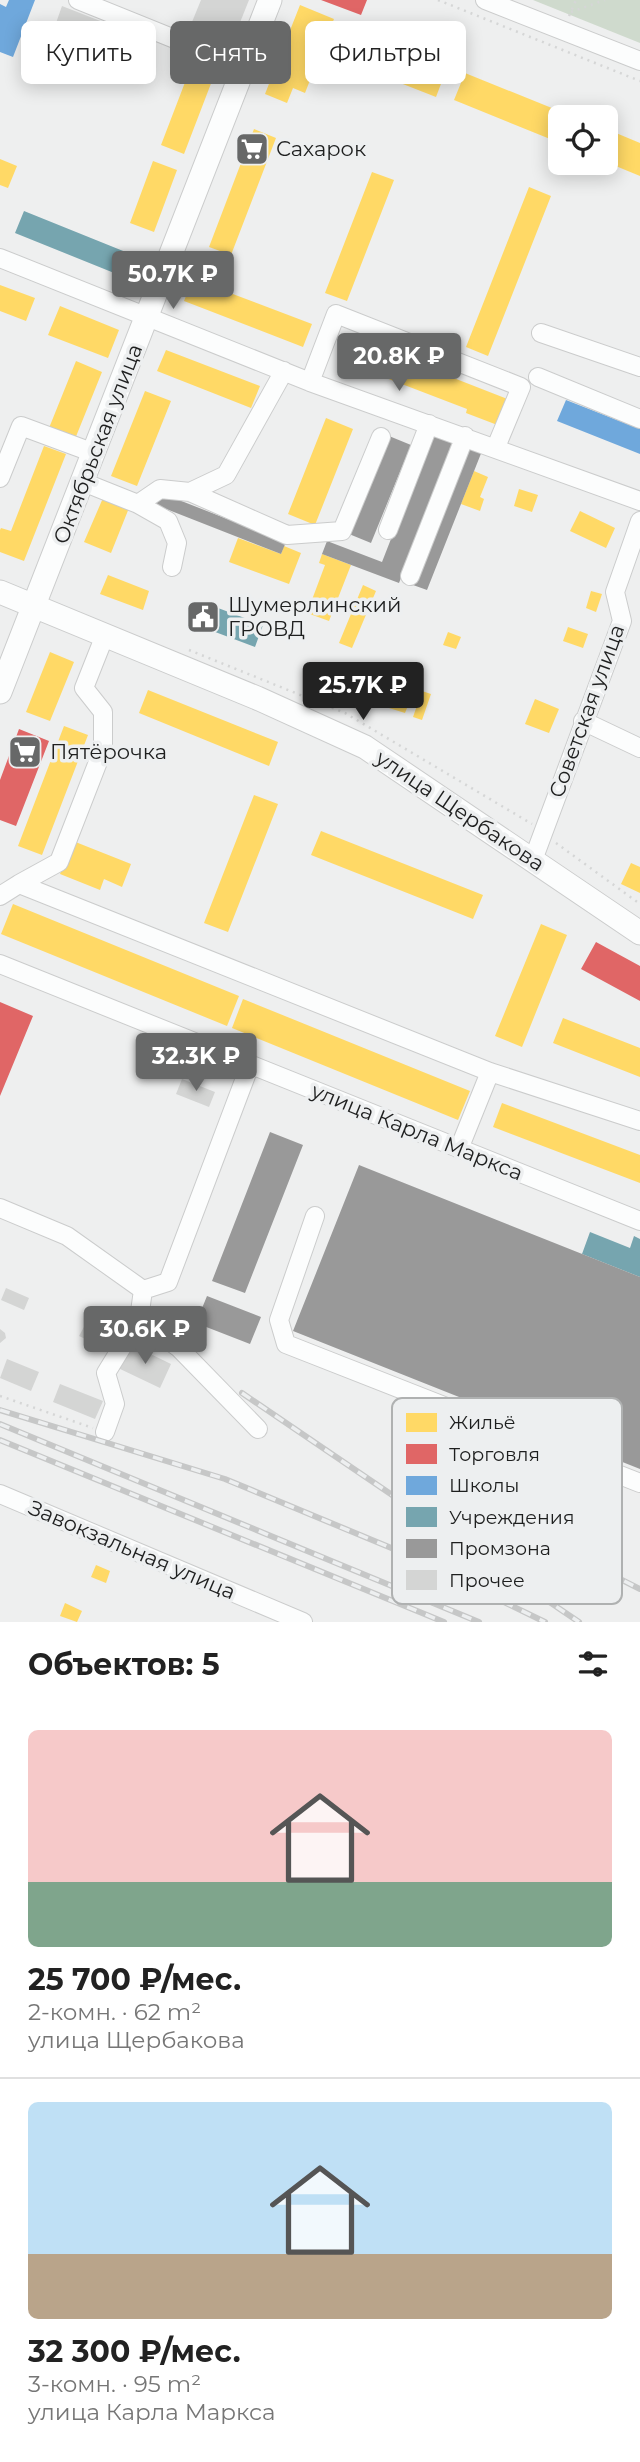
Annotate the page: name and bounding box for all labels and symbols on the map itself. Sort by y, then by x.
supermarket icon: Сахарок [233,130,271,168]
place label: Сахарок [276,136,366,161]
pin: 50.7K ₽ [108,252,238,311]
pin: 20.8K ₽ [334,334,464,393]
street label: Октябрьская улица [48,340,147,547]
place label: Шумерлинский ГРОВД [228,592,401,641]
public building icon: Шумерлинский ГРОВД [184,598,222,636]
street label: Советская улица [544,621,629,801]
pin: 25.7K ₽ [298,662,428,722]
supermarket icon: Пятёрочка [6,733,44,771]
place label: Пятёрочка [50,739,167,764]
street label: улица Щербакова [370,744,549,876]
pin: 32.3K ₽ [131,1034,261,1093]
street label: улица Карла Маркса [307,1077,527,1185]
pin: 30.6K ₽ [80,1306,210,1366]
legend [392,1398,622,1604]
text: Жильё [449,1411,516,1434]
text: Торговля [449,1443,540,1466]
text: Школы [449,1474,519,1497]
street label: Завокзальная улица [25,1495,239,1604]
text: Учреждения [449,1506,574,1529]
text: Промзона [449,1537,551,1560]
text: Прочее [449,1569,525,1592]

